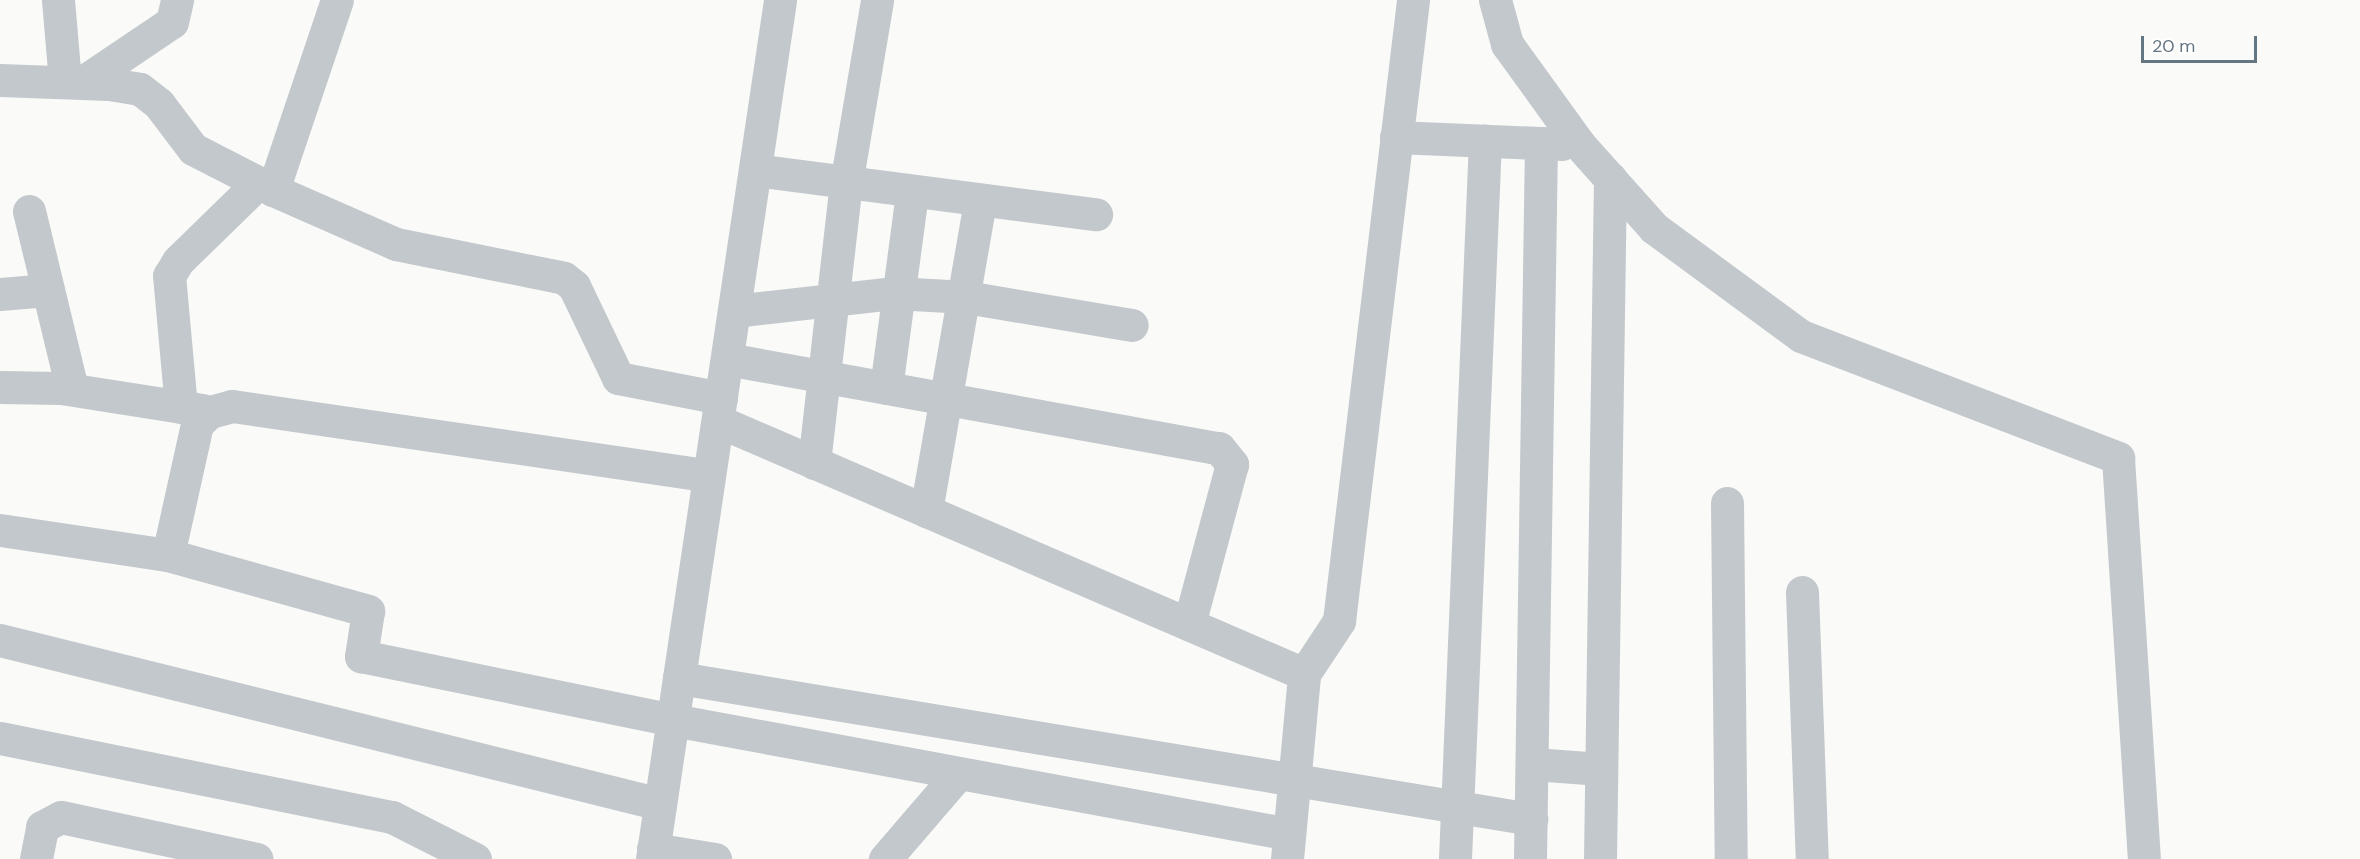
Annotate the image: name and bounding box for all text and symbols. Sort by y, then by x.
scale bar [2144,24,2260,62]
text: 20 m [2152,34,2195,58]

